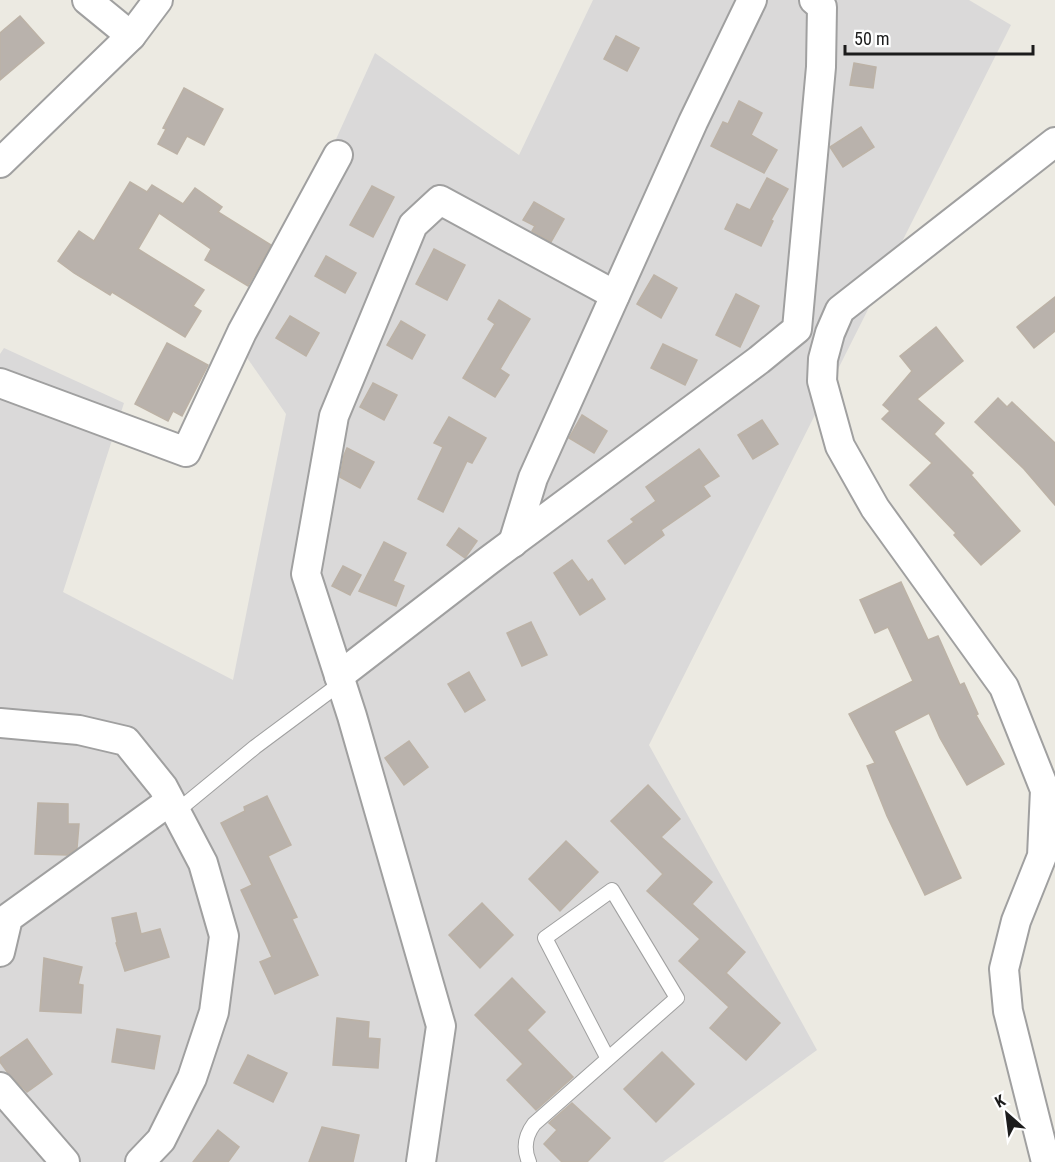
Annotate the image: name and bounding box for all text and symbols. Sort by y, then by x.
scale bar [845,18,1032,56]
text: 50 m [854,28,889,49]
north arrow [977,1084,1037,1144]
text: K [992,1091,1009,1112]

